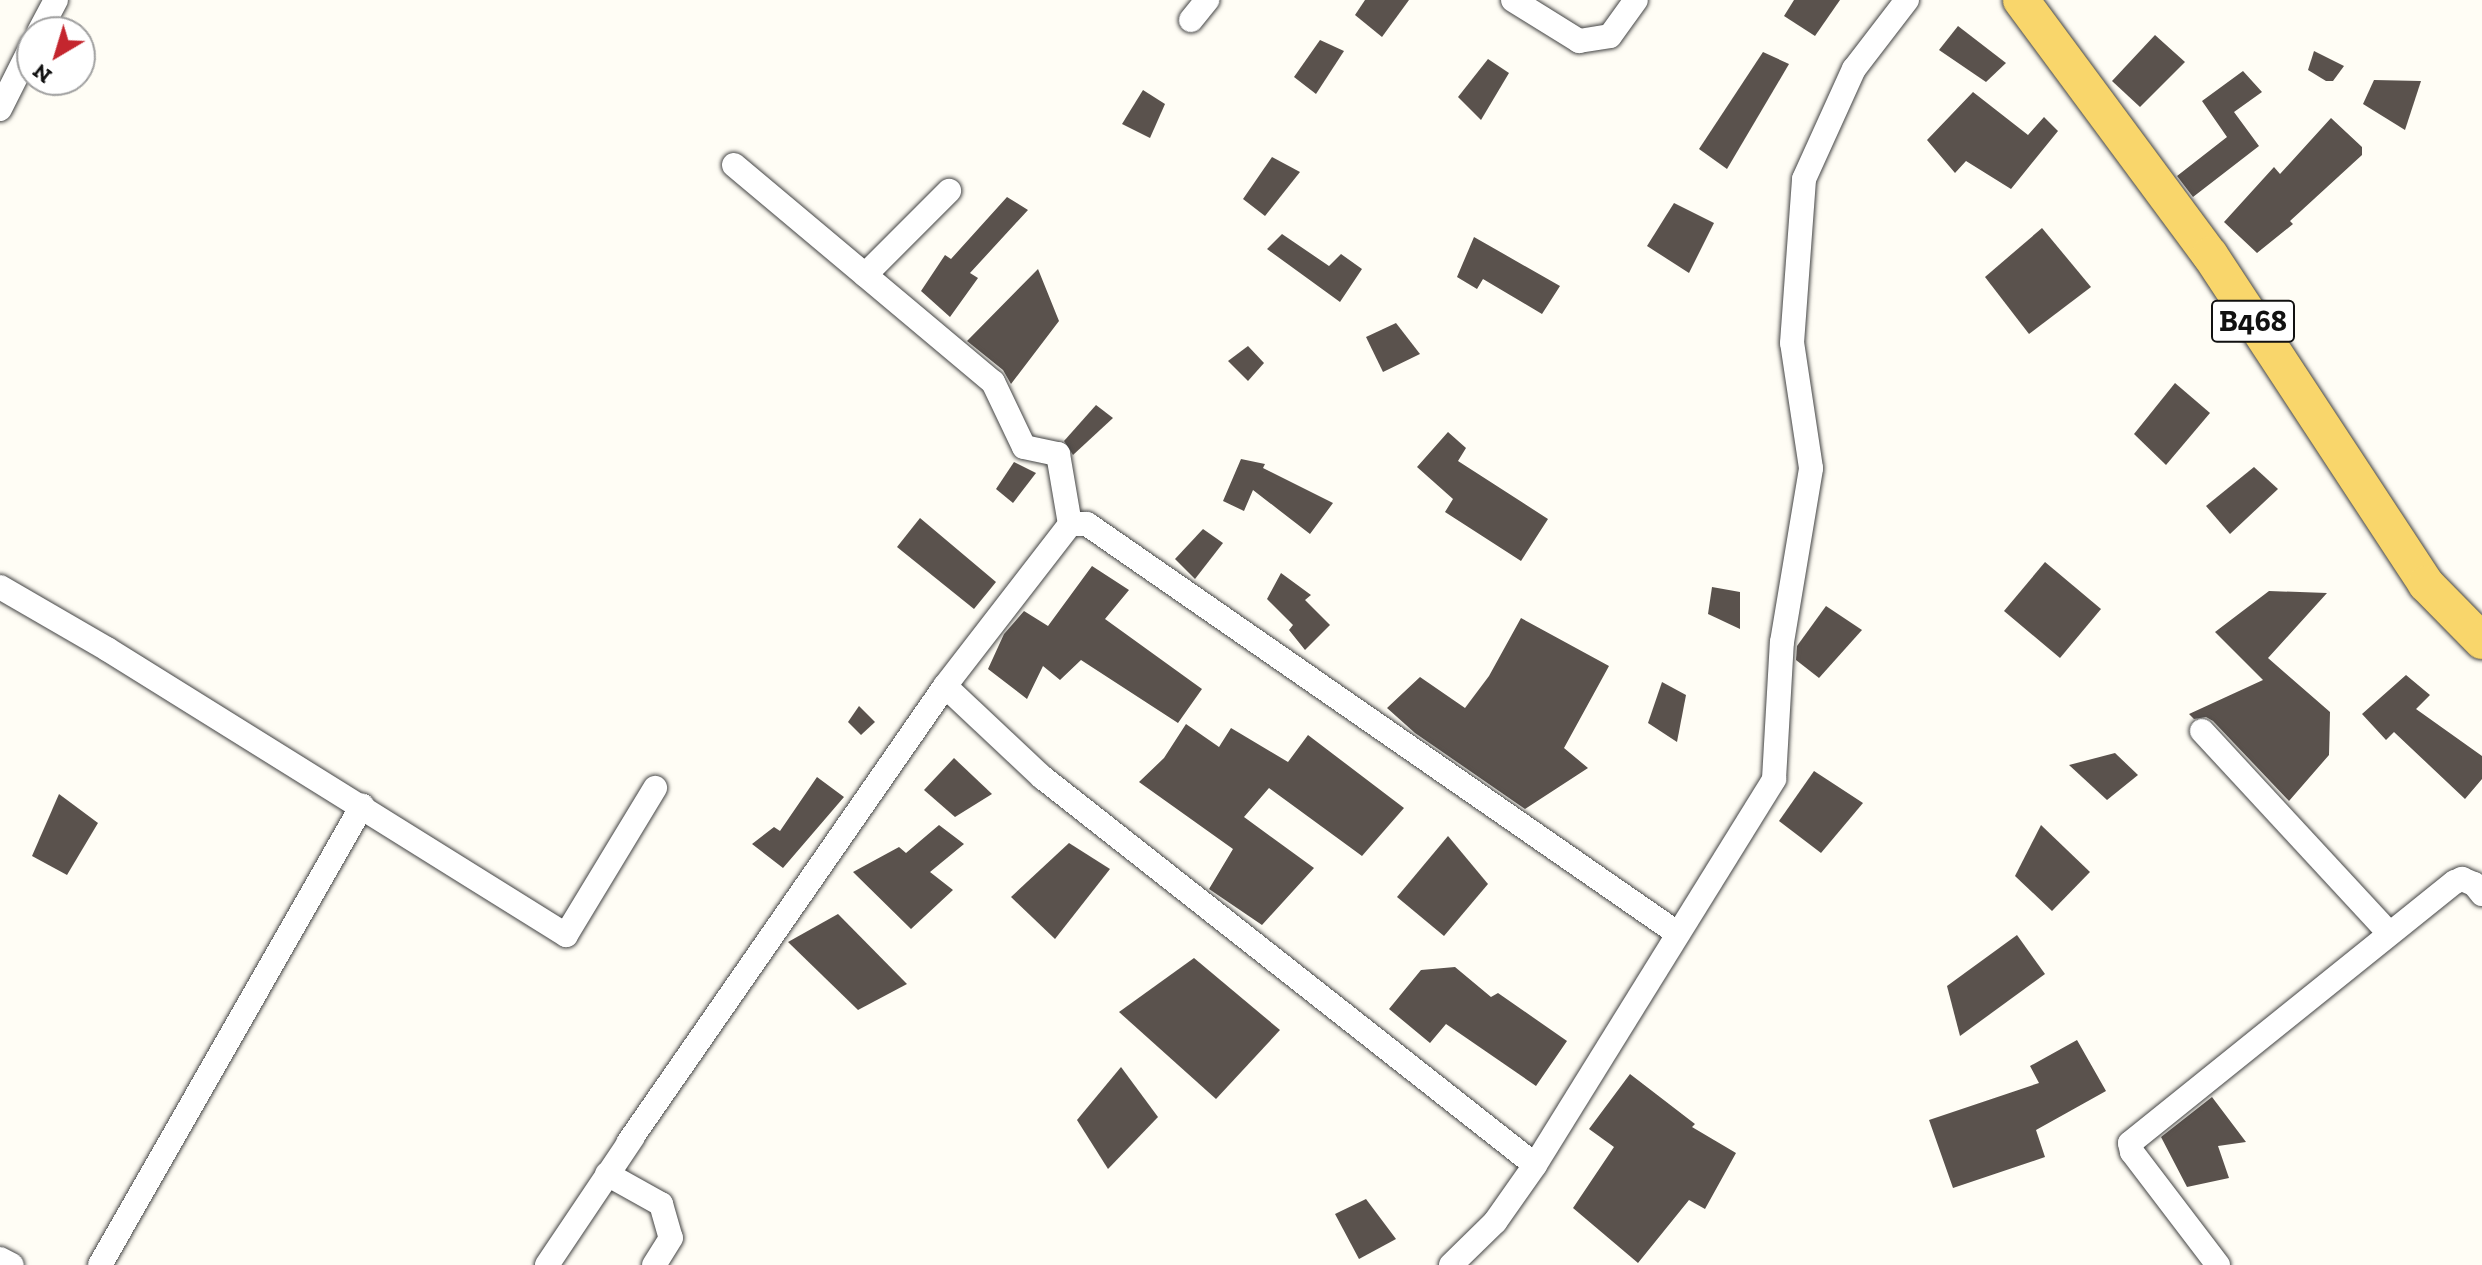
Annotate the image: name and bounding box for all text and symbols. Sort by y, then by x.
north arrow [16,16,96,96]
text: N [27,58,57,90]
road number: B468 [2209,295,2297,347]

